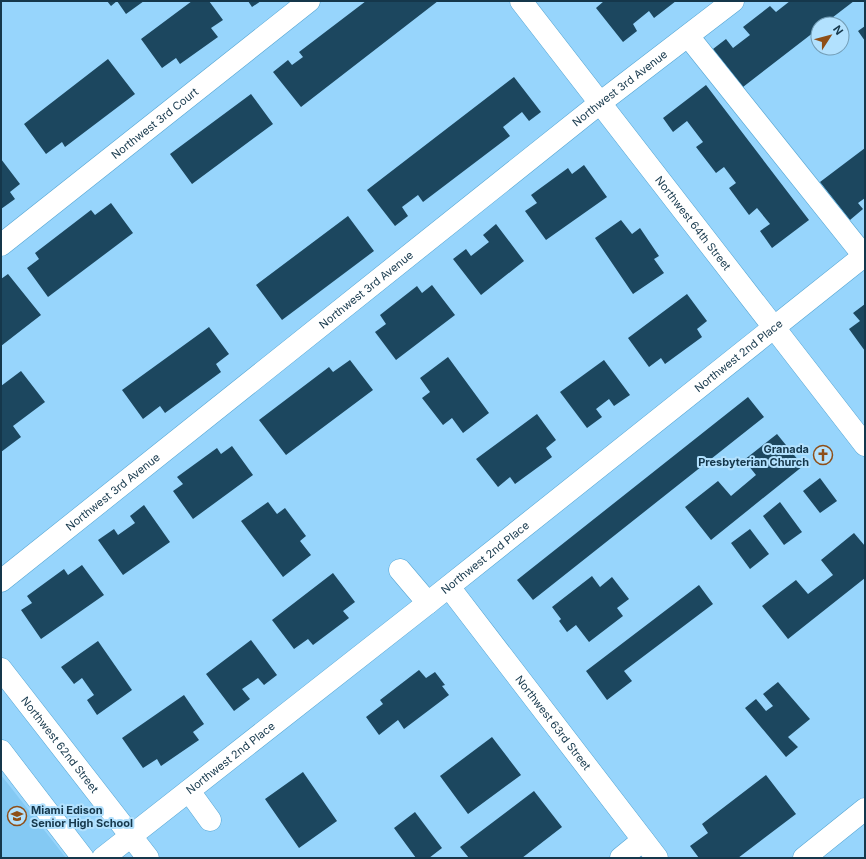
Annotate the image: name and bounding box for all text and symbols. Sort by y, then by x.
north arrow [810,16,850,56]
text: N [830,23,846,38]
street label: Northwest 3rd Avenue [569,47,670,129]
street label: Northwest 3rd Court [108,84,201,162]
street label: Northwest 64th Street [652,173,734,273]
street label: Northwest 3rd Avenue [316,248,416,331]
street label: Northwest 2nd Place [692,316,785,395]
place label: Granada Presbyterian Church [698,442,809,469]
church icon: Granada Presbyterian Church [812,444,834,466]
street label: Northwest 3rd Avenue [63,450,163,534]
street label: Northwest 2nd Place [438,518,532,597]
street label: Northwest 63rd Street [512,673,594,773]
street label: Northwest 62nd Street [18,694,102,796]
street label: Northwest 2nd Place [183,719,278,797]
place label: Miami Edison Senior High School [31,803,133,830]
school or university icon: Miami Edison Senior High School [6,805,28,827]

